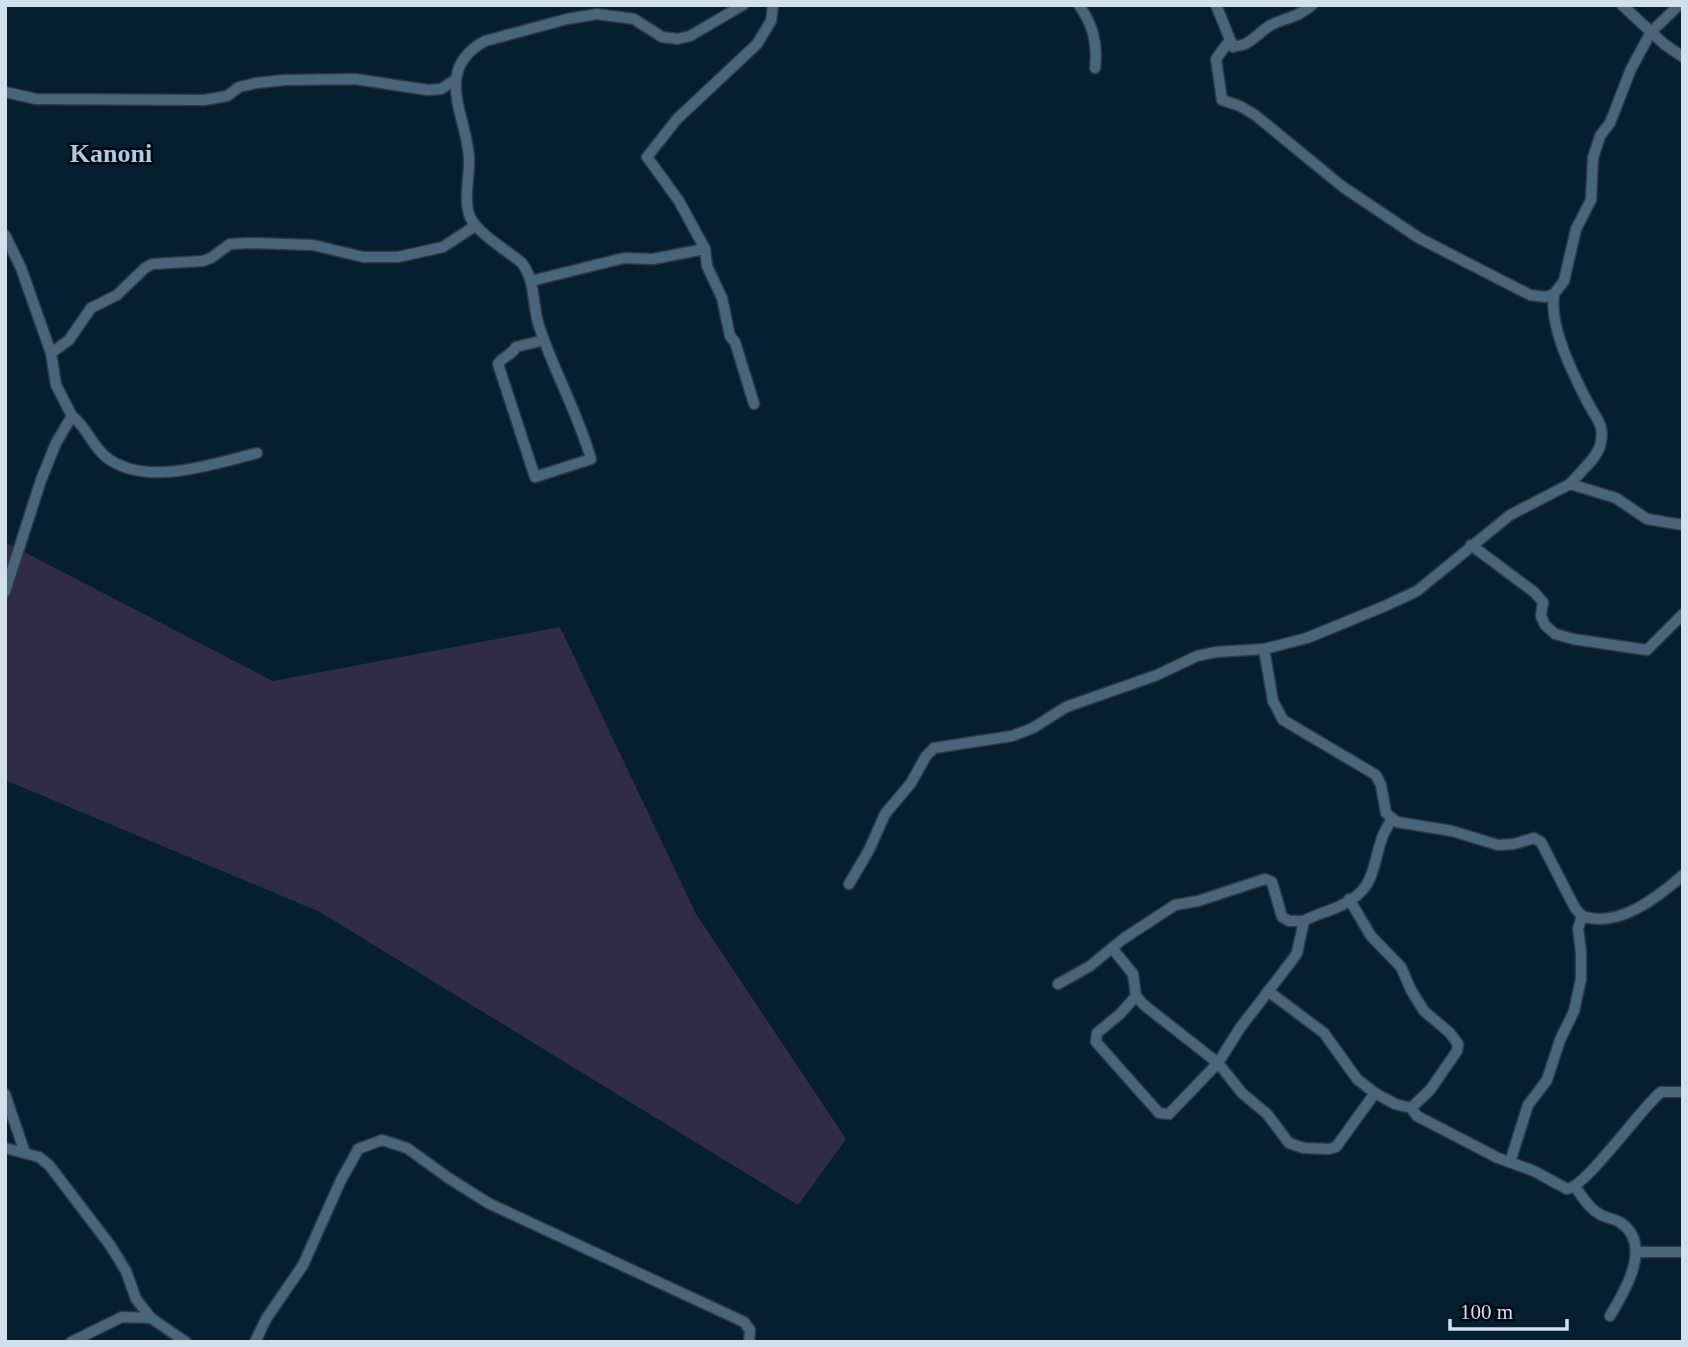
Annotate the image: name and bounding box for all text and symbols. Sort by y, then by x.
district label: Kanoni [70,139,152,168]
scale bar [1450,1288,1567,1332]
text: 100 m [1460,1300,1513,1324]

